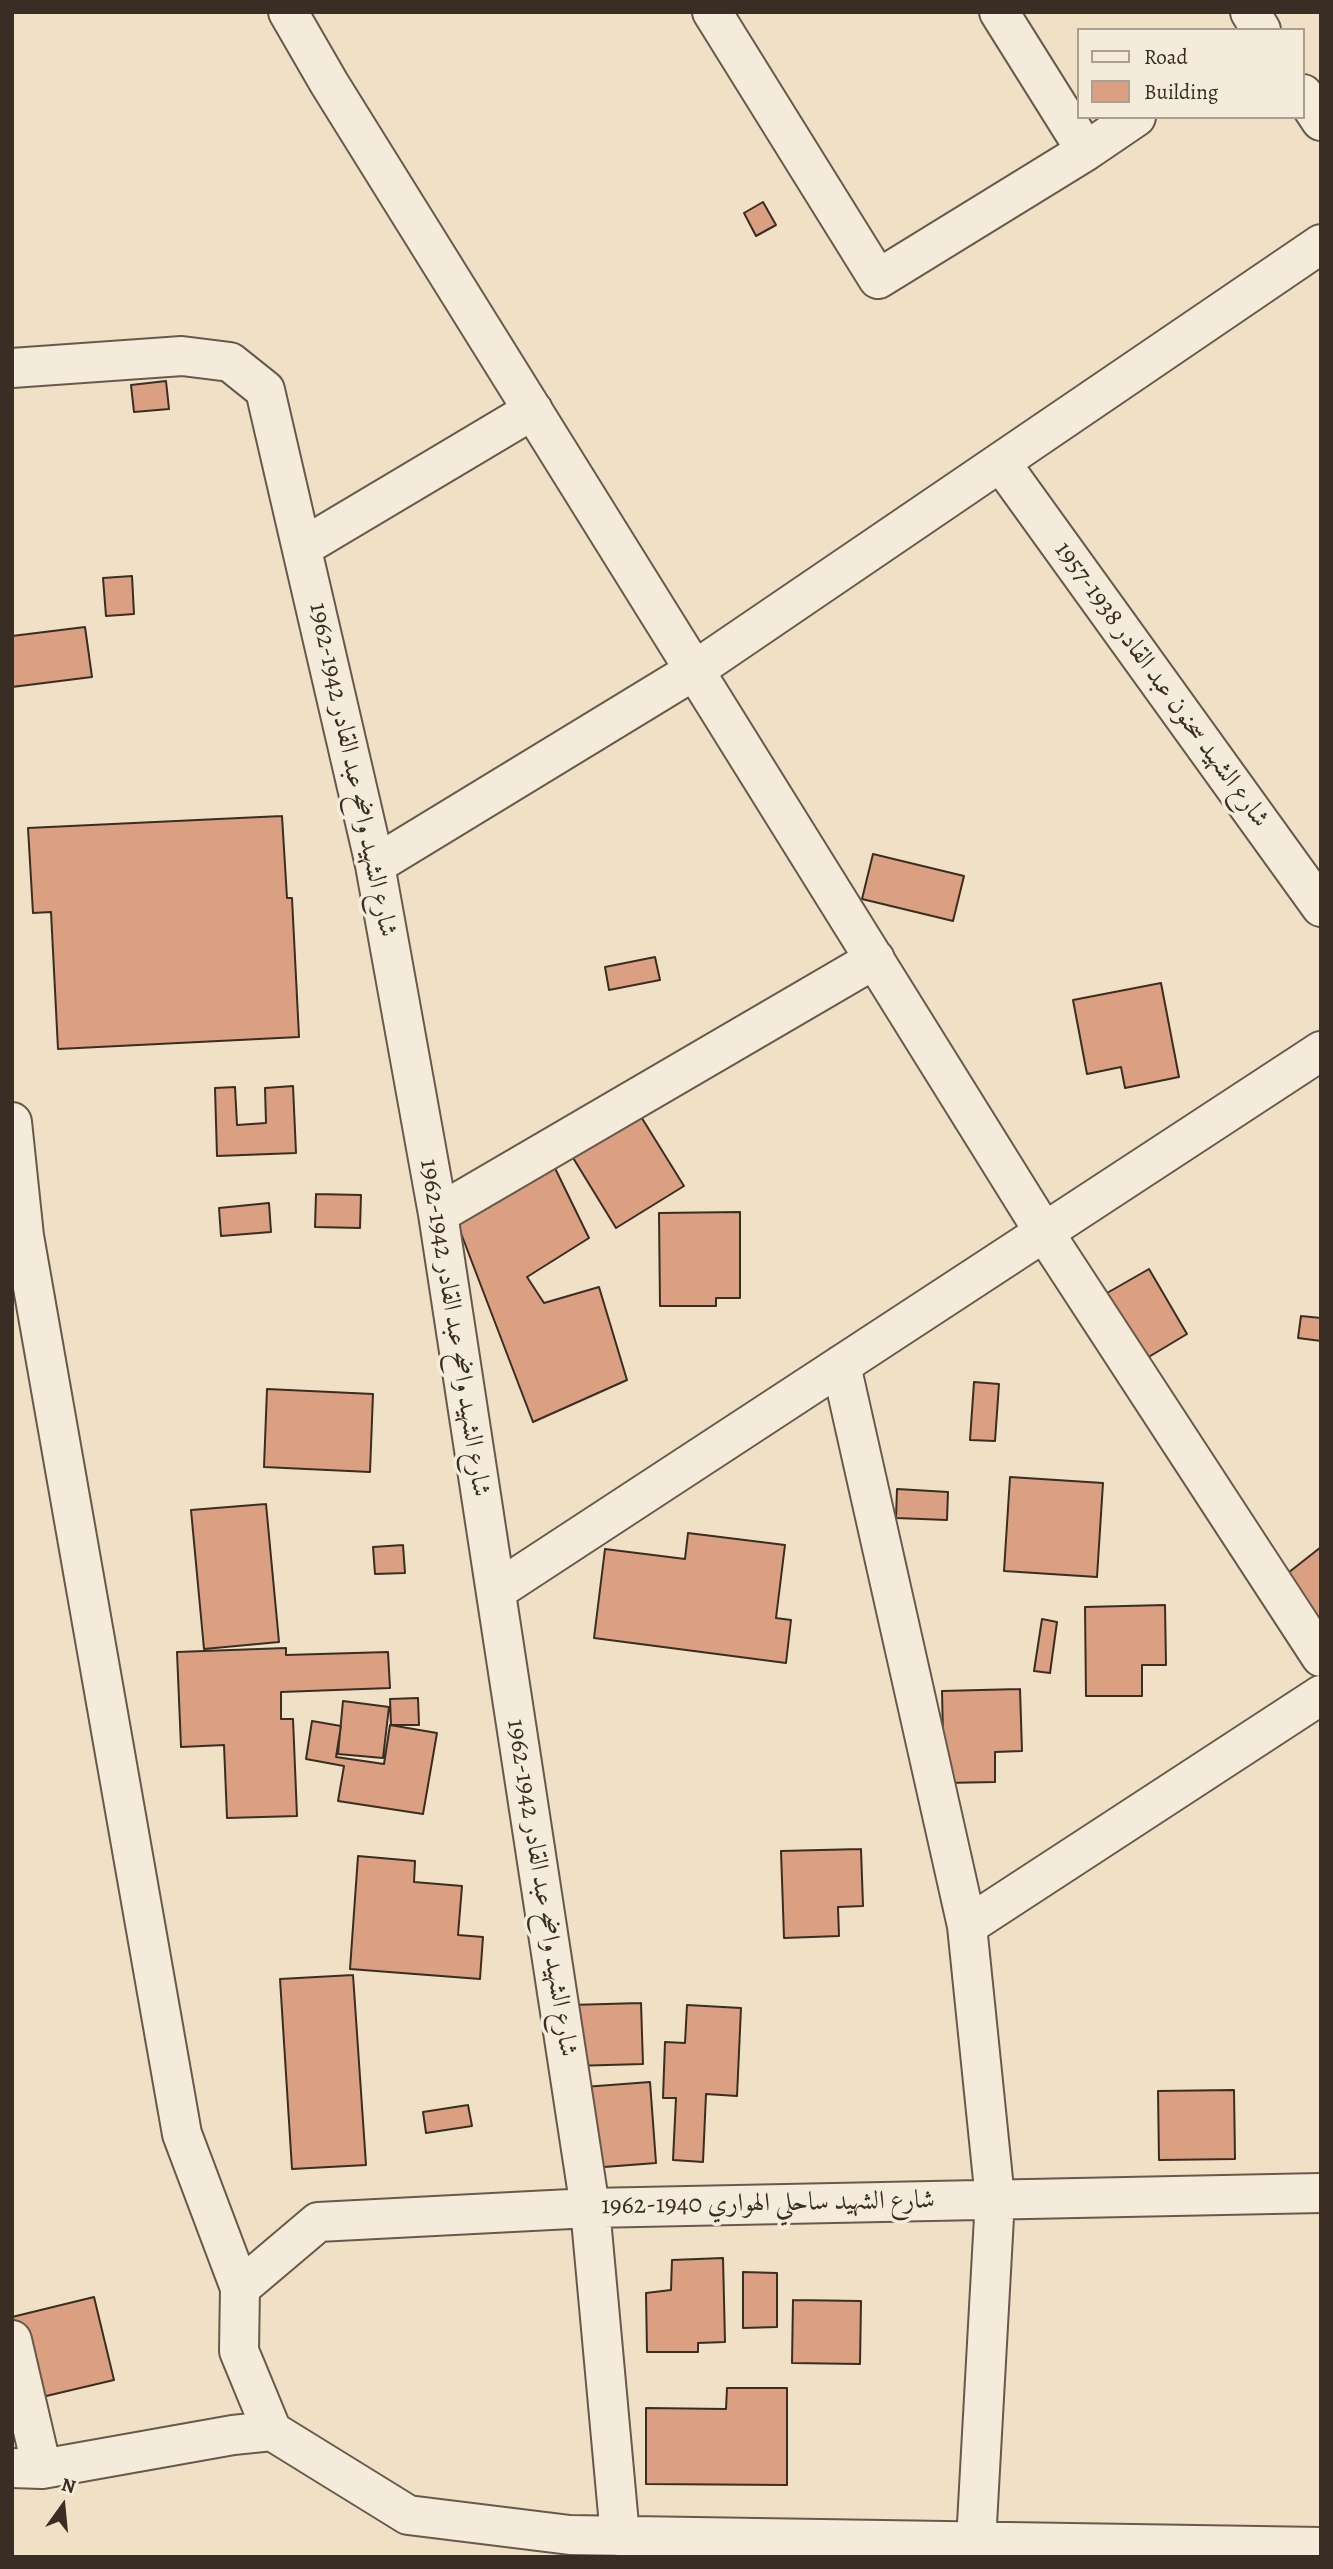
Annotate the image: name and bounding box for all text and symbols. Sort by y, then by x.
legend [1078,28,1305,119]
text: Road [1144,43,1188,71]
text: Building [1144,78,1218,106]
street label: شارع الشهيد سحنون عبد القادر 1938-1957 [1047,536,1275,834]
street label: شارع الشهيد واضح عبد القادر 1942-1962 [301,600,403,940]
street label: شارع الشهيد واضح عبد القادر 1942-1962 [412,1157,496,1499]
street label: شارع الشهيد واضح عبد القادر 1942-1962 [499,1717,583,2059]
street label: شارع الشهيد ساحلي الهواري 1940-1962 [601,2185,935,2223]
north arrow [28,2471,98,2541]
text: N [58,2471,78,2500]

